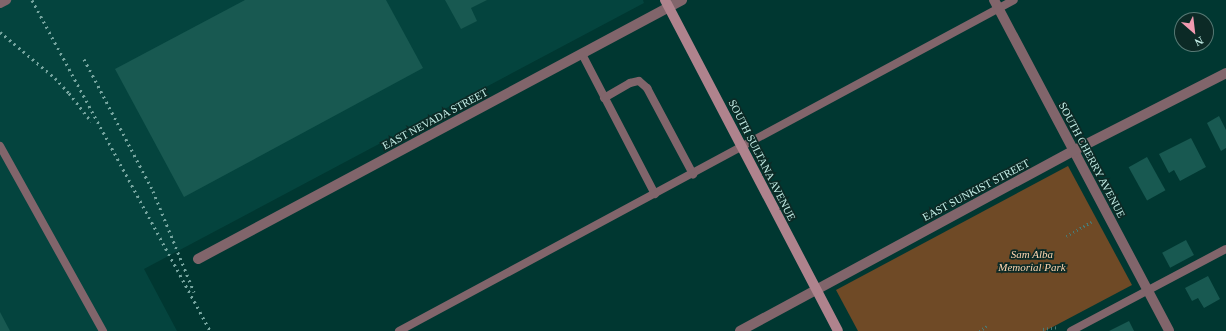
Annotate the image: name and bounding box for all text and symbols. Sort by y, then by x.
north arrow [1174,12,1214,52]
text: N [1193,35,1205,49]
street label: EAST NEVADA STREET [380,85,490,153]
street label: SOUTH SULTANA AVENUE [725,97,799,223]
street label: SOUTH CHERRY AVENUE [1056,100,1128,220]
street label: EAST SUNKIST STREET [920,156,1032,224]
park label: Sam Alba Memorial Park [998,248,1066,274]

